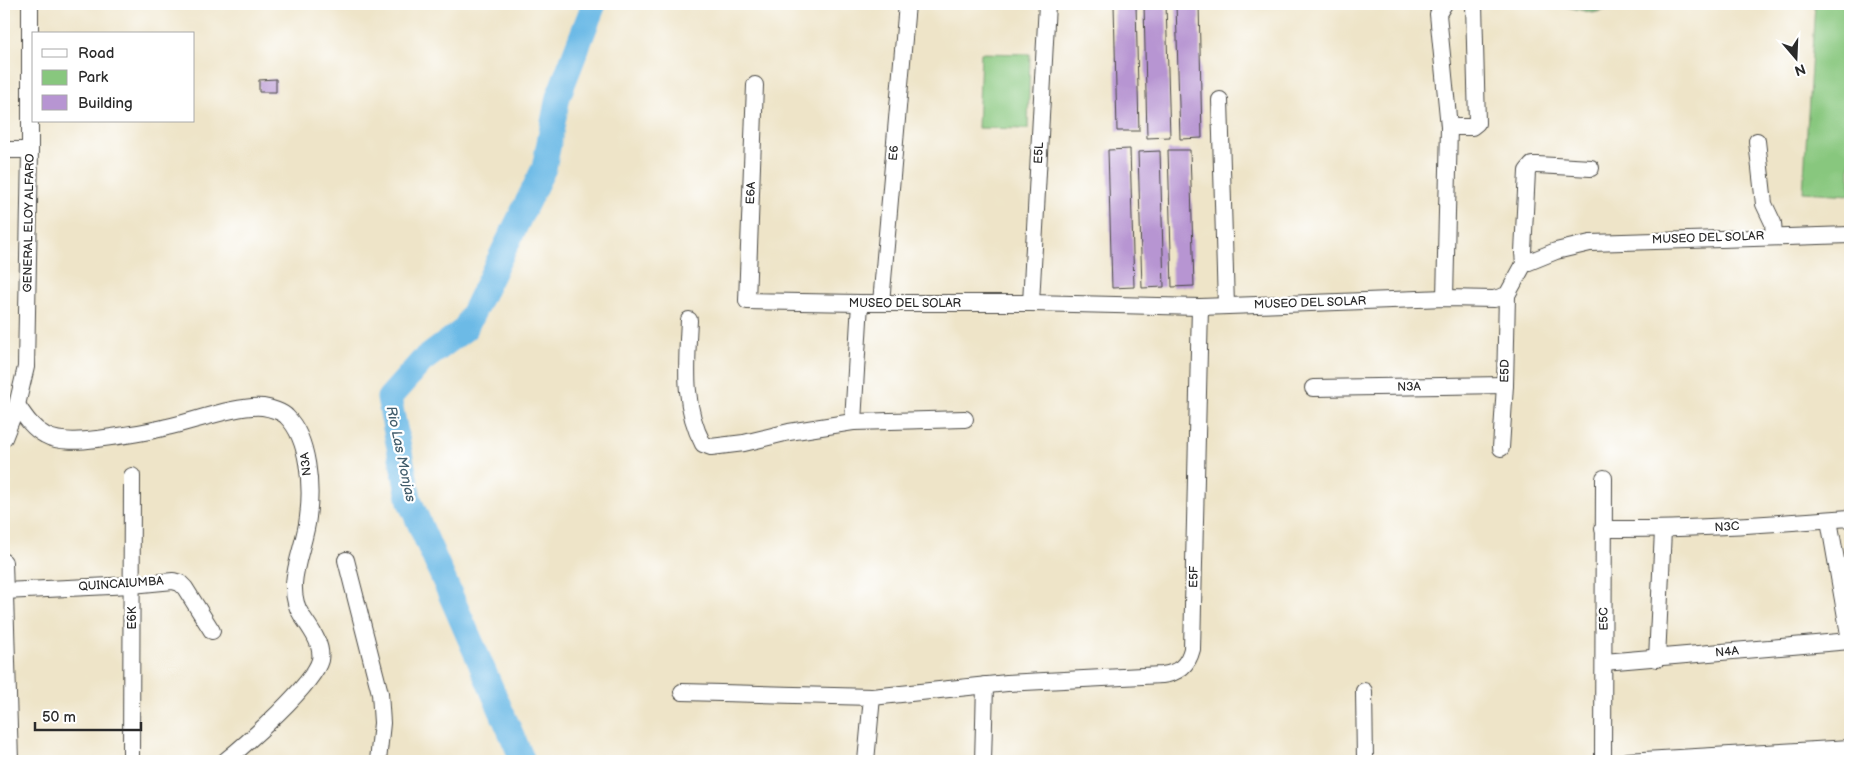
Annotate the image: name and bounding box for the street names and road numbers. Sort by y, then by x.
street label: E5L [1031,142,1047,164]
street label: E6 [886,145,902,161]
street label: GENERAL ELOY ALFARO [20,153,38,293]
street label: E6A [743,181,759,205]
street label: MUSEO DEL SOLAR [1652,229,1765,247]
street label: MUSEO DEL SOLAR [1254,294,1367,312]
street label: MUSEO DEL SOLAR [849,296,962,311]
street label: E5D [1497,359,1513,383]
street label: N3A [1397,379,1422,395]
street label: N3A [297,451,315,477]
street label: N3C [1714,519,1740,535]
street label: E5F [1186,565,1202,588]
street label: QUINCAIUMBA [78,574,165,594]
street label: E6K [125,606,140,629]
street label: E5C [1596,607,1612,631]
street label: N4A [1715,643,1740,661]

